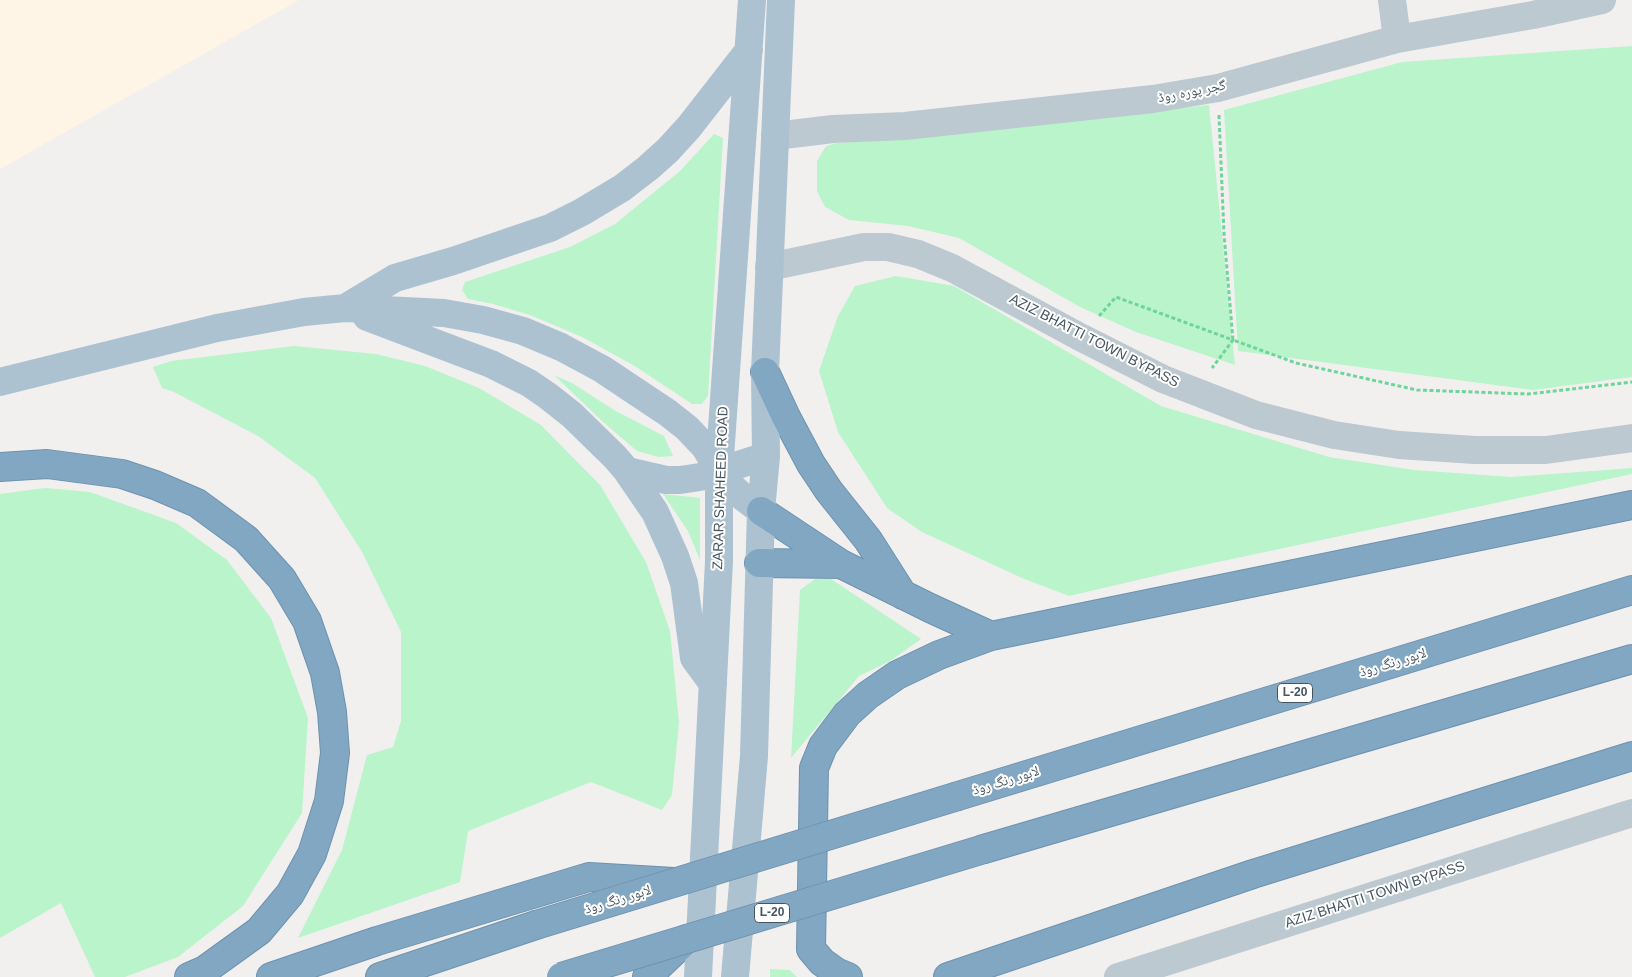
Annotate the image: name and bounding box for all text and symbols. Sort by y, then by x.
street label: گجر پورہ روڈ [1157,77,1227,107]
street label: AZIZ BHATTI TOWN BYPASS [1006,291,1182,391]
street label: ZARAR SHAHEED ROAD [710,406,732,570]
street label: لاہور رنگ روڈ [1358,645,1428,681]
road number: L-20 [1278,684,1312,702]
street label: لاہور رنگ روڈ [971,763,1041,799]
street label: AZIZ BHATTI TOWN BYPASS [1283,858,1467,932]
street label: لاہور رنگ روڈ [583,882,653,918]
road number: L-20 [754,904,790,922]

